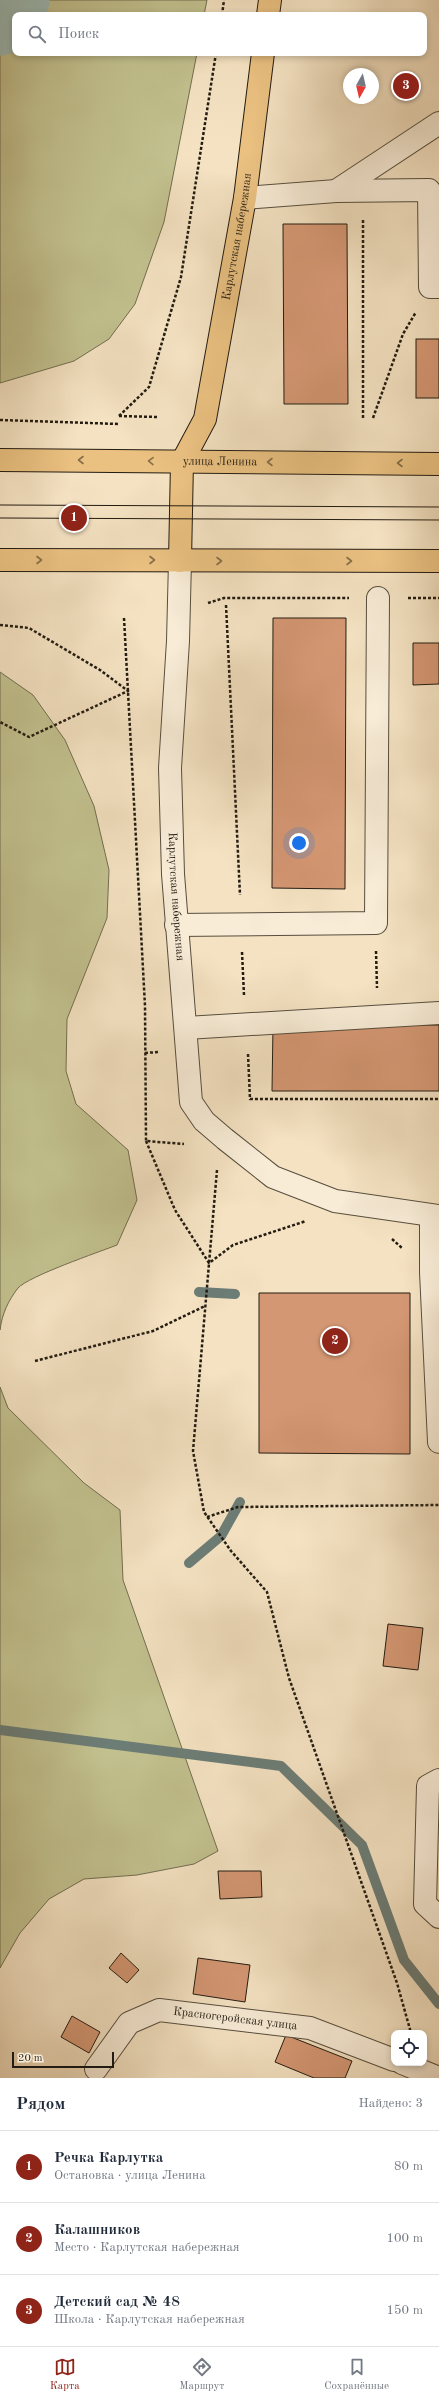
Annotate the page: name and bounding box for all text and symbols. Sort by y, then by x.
search box [12,12,427,56]
icon: search [26,23,48,45]
text: Поиск [58,27,99,42]
north arrow [343,68,379,104]
pin: 3 [393,71,419,101]
street label: Карлутская набережная [221,172,254,301]
one-way arrow [78,456,84,464]
street label: улица Ленина [183,456,257,468]
one-way arrow [148,457,154,465]
one-way arrow [267,458,273,466]
one-way arrow [397,459,403,467]
pin: 1 [61,503,87,533]
one-way arrow [36,556,42,564]
one-way arrow [149,556,155,564]
one-way arrow [216,557,222,565]
one-way arrow [346,557,352,565]
street label: Карлутская набережная [166,832,186,961]
your location [289,833,309,853]
pin: 2 [322,1326,348,1356]
street label: Красногеройская улица [172,2006,298,2032]
map controls [391,2030,427,2066]
button: locate [391,2030,427,2066]
scale bar [12,2050,114,2069]
text: 20 m [18,2053,43,2064]
text: Рядом [16,2096,65,2113]
text: Найдено: 3 [359,2097,423,2110]
text: Речка Карлутка [54,2151,163,2166]
text: 1 [25,2160,33,2173]
text: 80 m [394,2160,423,2173]
text: Остановка · улица Ленина [54,2169,206,2182]
text: Калашников [54,2223,140,2238]
text: 2 [25,2232,33,2245]
text: 100 m [386,2232,423,2245]
text: Место · Карлутская набережная [54,2241,240,2254]
text: Детский сад № 48 [54,2295,180,2310]
text: 3 [25,2304,33,2317]
text: 150 m [386,2304,423,2317]
text: Школа · Карлутская набережная [54,2313,245,2326]
tab: Карта [50,2356,80,2394]
tab: Маршрут [179,2356,225,2394]
tab: Сохранённые [324,2356,389,2394]

